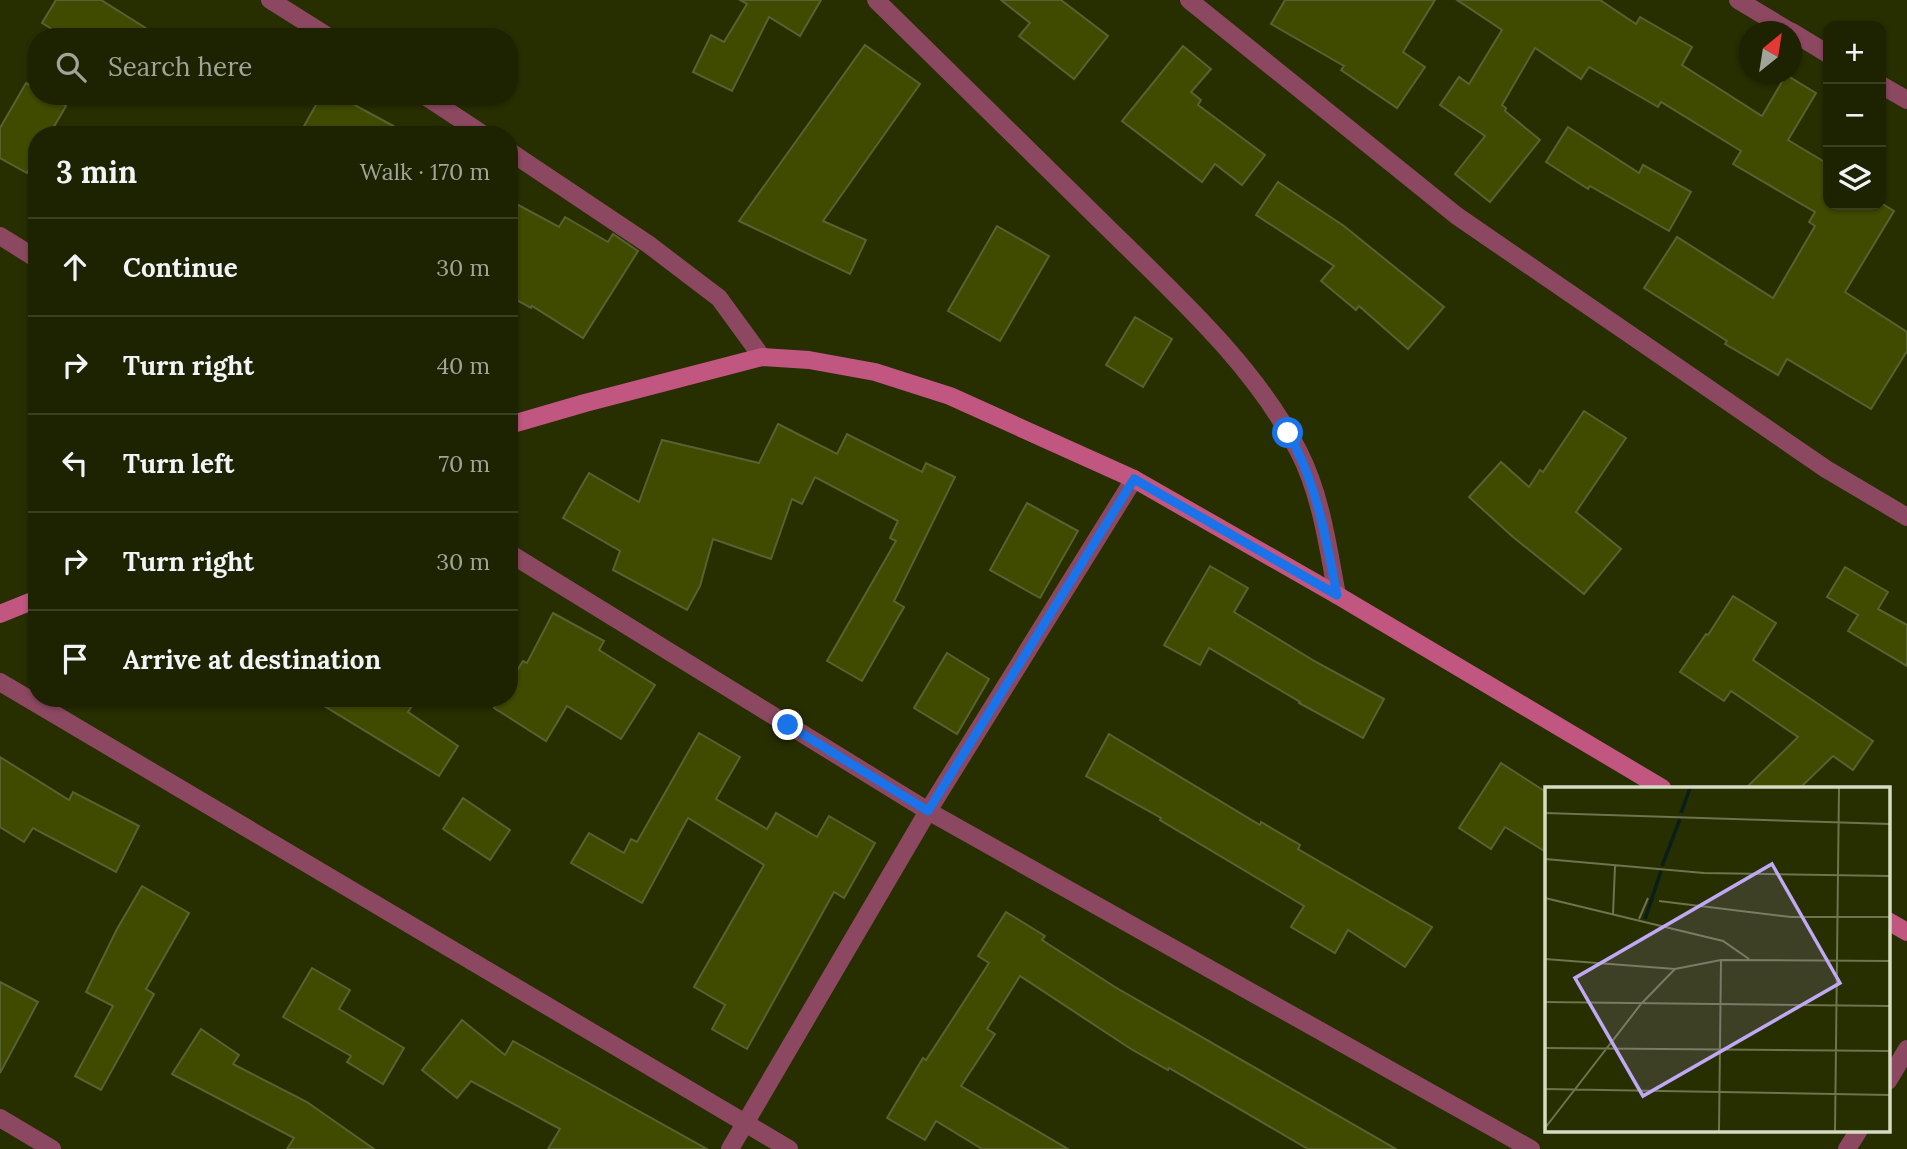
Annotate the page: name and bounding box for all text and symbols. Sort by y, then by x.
north arrow [1739,21,1802,84]
map controls [1823,21,1886,210]
button: + [1823,21,1886,84]
search box [28,28,518,105]
icon: search [52,48,90,86]
text: Search here [108,50,252,83]
button: − [1823,84,1886,147]
button: layers [1823,147,1886,210]
text: 3 min [56,153,137,191]
text: Walk · 170 m [360,157,490,186]
icon: ahead [56,248,94,286]
text: Continue [123,251,238,284]
text: 30 m [436,253,490,282]
icon: right [56,346,94,384]
text: Turn right [123,349,254,382]
text: 40 m [437,351,490,380]
route start [1272,417,1303,448]
icon: left [56,444,94,482]
text: Turn left [123,447,234,480]
text: 70 m [439,449,490,478]
icon: right [56,542,94,580]
text: Turn right [123,545,254,578]
text: 30 m [436,547,490,576]
icon: arrive [56,640,94,678]
text: Arrive at destination [123,643,381,676]
route end [772,709,803,740]
inset map [1545,787,1890,1132]

